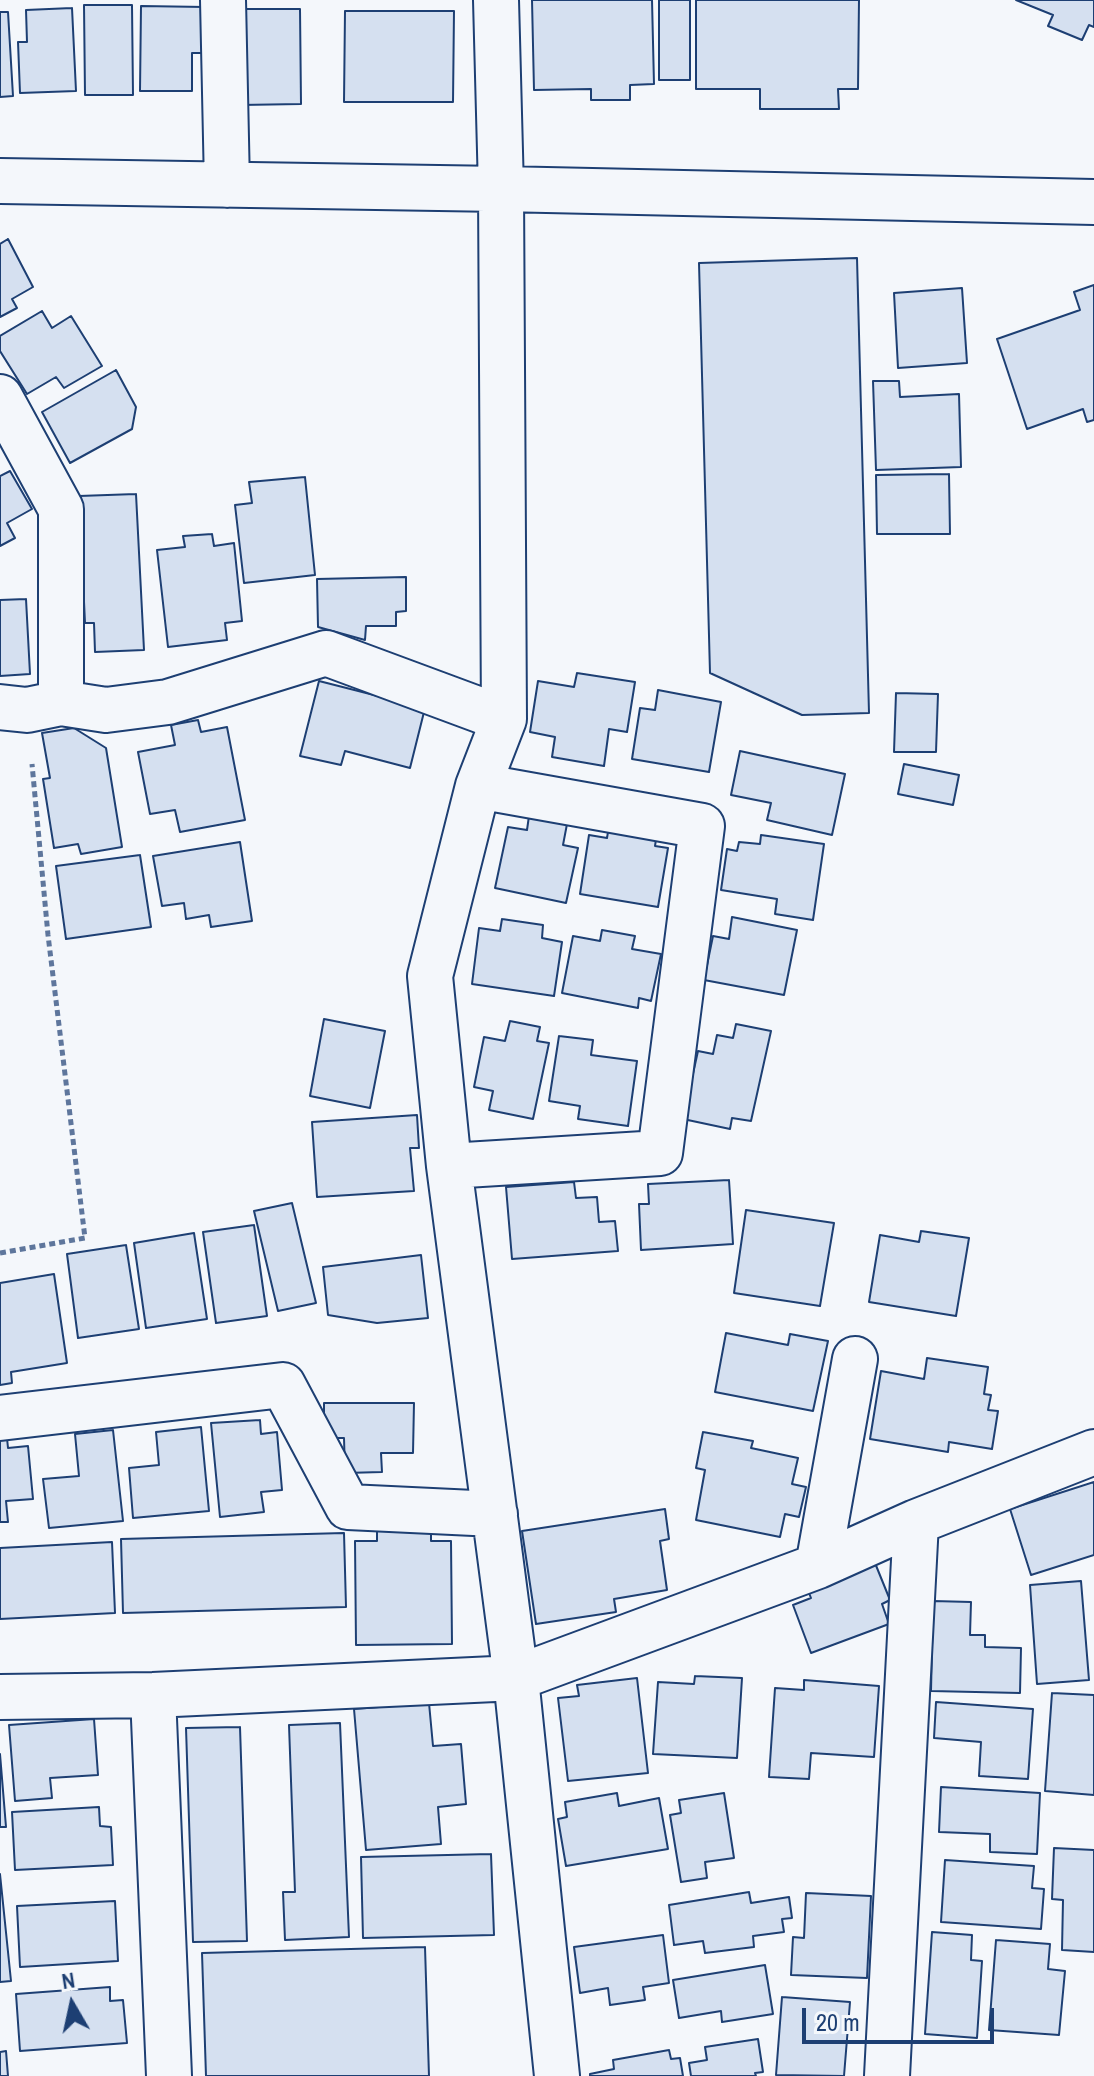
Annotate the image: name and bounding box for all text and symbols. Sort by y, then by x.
north arrow [32,1964,112,2044]
text: N [59,1964,77,1996]
scale bar [806,1992,998,2042]
text: 20 m [816,2006,860,2038]

